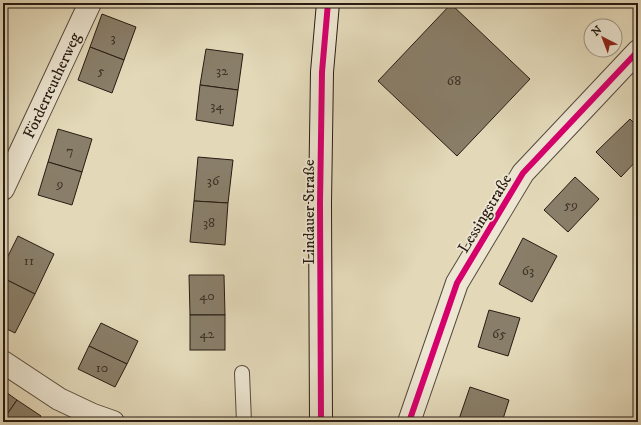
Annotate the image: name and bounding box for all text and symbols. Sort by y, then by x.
north arrow [583,18,623,58]
text: N [589,23,605,40]
street label: Förderreutherweg [19,29,85,142]
house number: 3 [110,29,116,47]
house number: 5 [98,62,105,80]
house number: 32 [216,62,228,80]
house number: 68 [447,72,461,90]
house number: 34 [210,97,225,115]
house number: 7 [66,142,74,160]
street label: Lindauer Straße [299,159,319,265]
street label: Lessingstraße [453,170,516,257]
house number: 36 [207,172,220,190]
house number: 9 [56,175,64,193]
house number: 59 [564,196,578,214]
house number: 38 [203,214,215,232]
house number: 11 [24,252,34,270]
house number: 63 [522,262,534,280]
house number: 40 [199,287,215,305]
house number: 42 [200,325,215,343]
house number: 65 [492,325,506,343]
house number: 10 [96,359,108,377]

